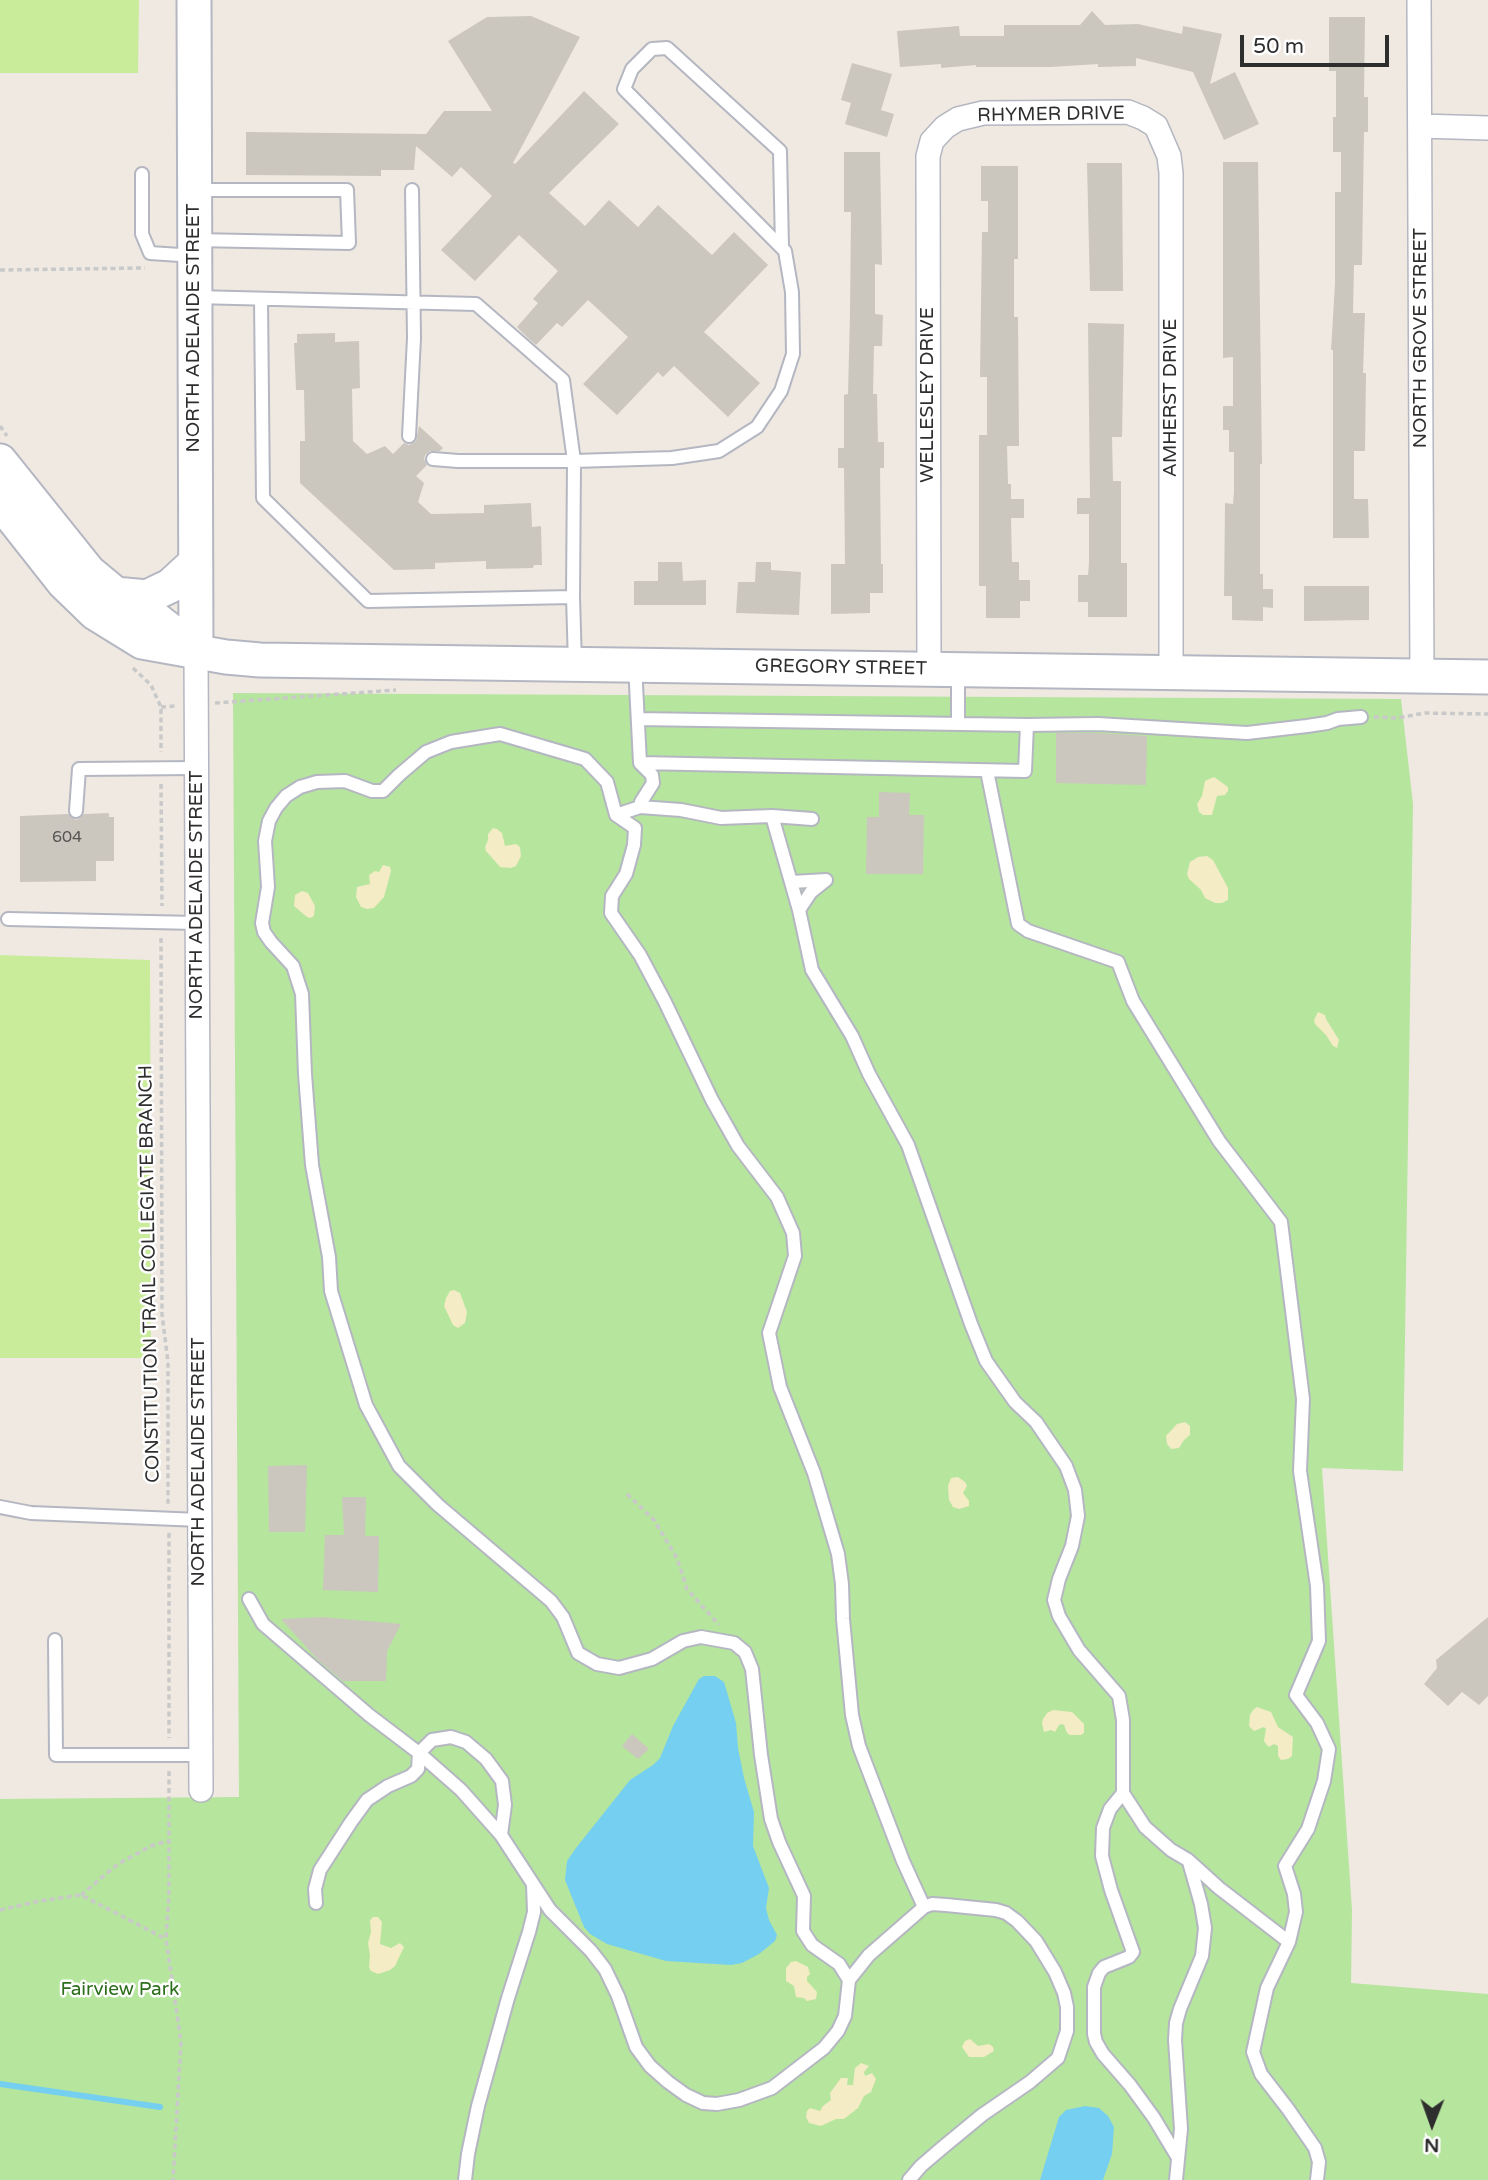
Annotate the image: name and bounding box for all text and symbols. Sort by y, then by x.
scale bar [1243,21,1392,65]
text: 50 m [1253,34,1304,59]
street label: RHYMER DRIVE [977,102,1125,128]
street label: NORTH ADELAIDE STREET [183,203,205,453]
street label: NORTH GROVE STREET [1410,228,1432,448]
street label: WELLESLEY DRIVE [917,307,939,483]
street label: AMHERST DRIVE [1160,319,1182,477]
street label: GREGORY STREET [755,655,927,681]
street label: NORTH ADELAIDE STREET [186,770,208,1020]
house number: 604 [52,828,82,848]
street label: CONSTITUTION TRAIL COLLEGIATE BRANCH [135,1065,165,1483]
street label: NORTH ADELAIDE STREET [188,1337,210,1587]
park label: Fairview Park [61,1979,179,2001]
north arrow [1397,2089,1467,2159]
text: N [1424,2134,1439,2156]

